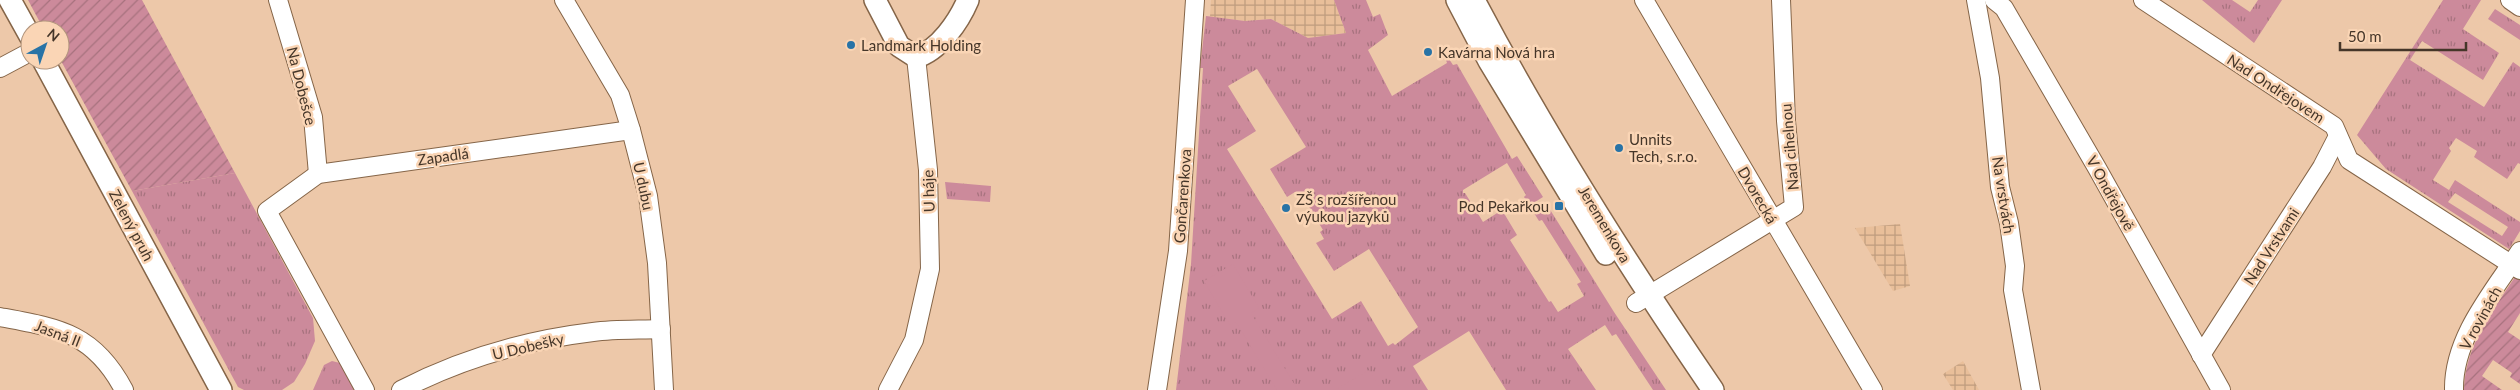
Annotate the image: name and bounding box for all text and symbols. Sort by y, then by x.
north arrow [20,20,70,70]
scale bar [2340,20,2466,52]
text: N [44,25,63,45]
text: 50 m [2348,27,2382,45]
place label: Landmark Holding [861,36,981,54]
marker: Landmark Holding [845,39,857,51]
place label: Kavárna Nová hra [1438,43,1555,61]
street label: Na Dobešce [284,45,320,127]
marker: Kavárna Nová hra [1422,46,1434,58]
street label: Nad Ondřejovem [2224,50,2328,126]
street label: Nad cihelnou [1776,103,1802,191]
place label: Unnits Tech, s.r.o. [1629,130,1697,165]
marker: Unnits Tech, s.r.o. [1613,142,1625,154]
street label: Zapadlá [416,143,470,169]
street label: Gončarenkova [1170,148,1194,244]
street label: V Ondřejově [2083,153,2139,234]
street label: Na vrstvách [1989,155,2019,235]
street label: U dubu [630,160,658,212]
street label: Dvorecká [1735,163,1781,227]
street label: U háje [918,170,938,212]
street label: Jeremenkova [1575,182,1635,266]
street label: Zelený pruh [106,186,158,264]
place label: ZŠ s rozšířenou výukou jazyků [1296,190,1396,225]
place label: Pod Pekařkou [1459,197,1549,215]
marker: Pod Pekařkou [1553,200,1565,212]
marker: ZŠ s rozšířenou výukou jazyků [1280,202,1292,214]
street label: Nad Vrstvami [2240,204,2302,288]
street label: V rovinách [2455,283,2505,353]
street label: Jasná II [32,316,84,350]
street label: U Dobešky [490,329,566,363]

